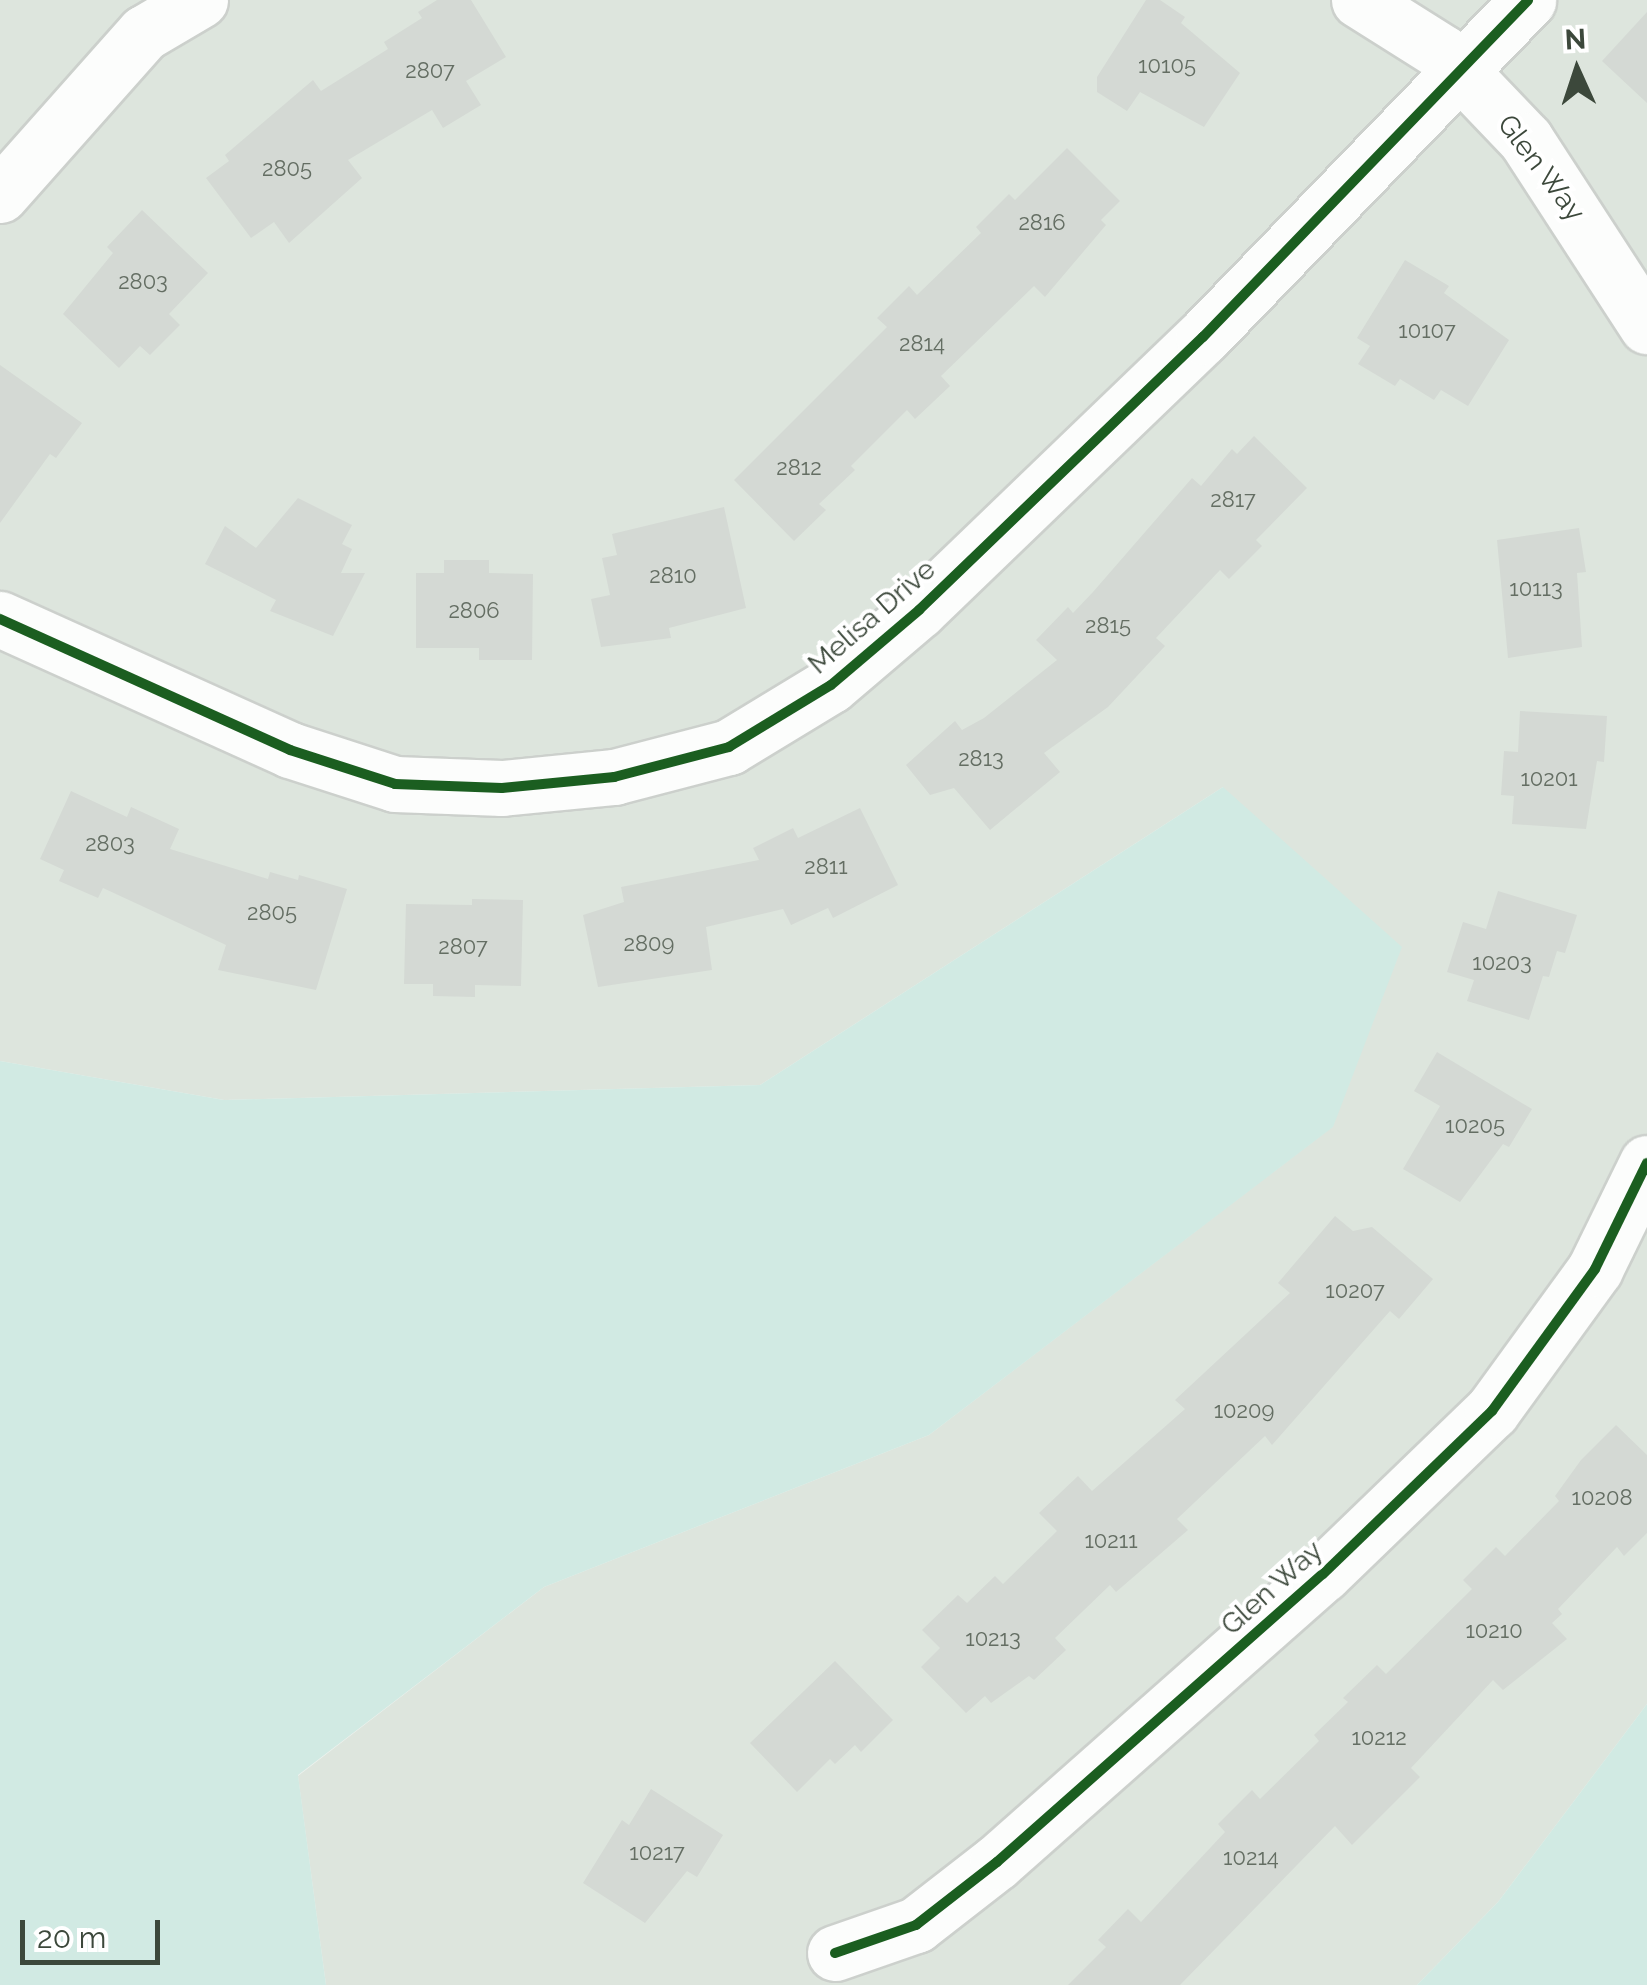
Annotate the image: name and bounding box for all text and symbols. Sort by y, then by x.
north arrow [1527,20,1627,120]
text: N [1564,23,1587,57]
house number: 10105 [1138,53,1196,79]
house number: 2807 [405,58,455,84]
street label: Glen Way [1490,108,1592,228]
house number: 2805 [262,156,312,182]
house number: 2816 [1018,210,1066,236]
house number: 2803 [118,269,168,295]
house number: 10107 [1398,318,1456,344]
house number: 2814 [899,331,945,357]
house number: 2812 [776,455,822,481]
house number: 2817 [1210,487,1256,513]
street label: Melisa Drive [802,553,942,681]
house number: 2810 [649,563,697,589]
house number: 10113 [1509,576,1563,602]
house number: 2806 [448,598,500,624]
house number: 2815 [1085,613,1131,639]
house number: 2813 [958,746,1004,772]
house number: 10201 [1520,766,1578,792]
house number: 2803 [85,831,135,857]
house number: 2811 [804,854,848,880]
house number: 2805 [247,900,297,926]
house number: 2809 [624,931,674,957]
house number: 2807 [438,934,488,960]
house number: 10203 [1472,950,1532,976]
house number: 10205 [1445,1113,1505,1139]
house number: 10207 [1325,1278,1385,1304]
house number: 10209 [1214,1398,1274,1424]
house number: 10208 [1572,1485,1632,1511]
house number: 10211 [1084,1528,1138,1554]
street label: Glen Way [1214,1534,1330,1642]
house number: 10210 [1465,1618,1523,1644]
house number: 10213 [965,1626,1021,1652]
house number: 10212 [1351,1725,1407,1751]
house number: 10217 [629,1840,685,1866]
house number: 10214 [1223,1845,1279,1871]
scale bar [25,1900,165,1962]
text: 20 m [37,1920,106,1955]

